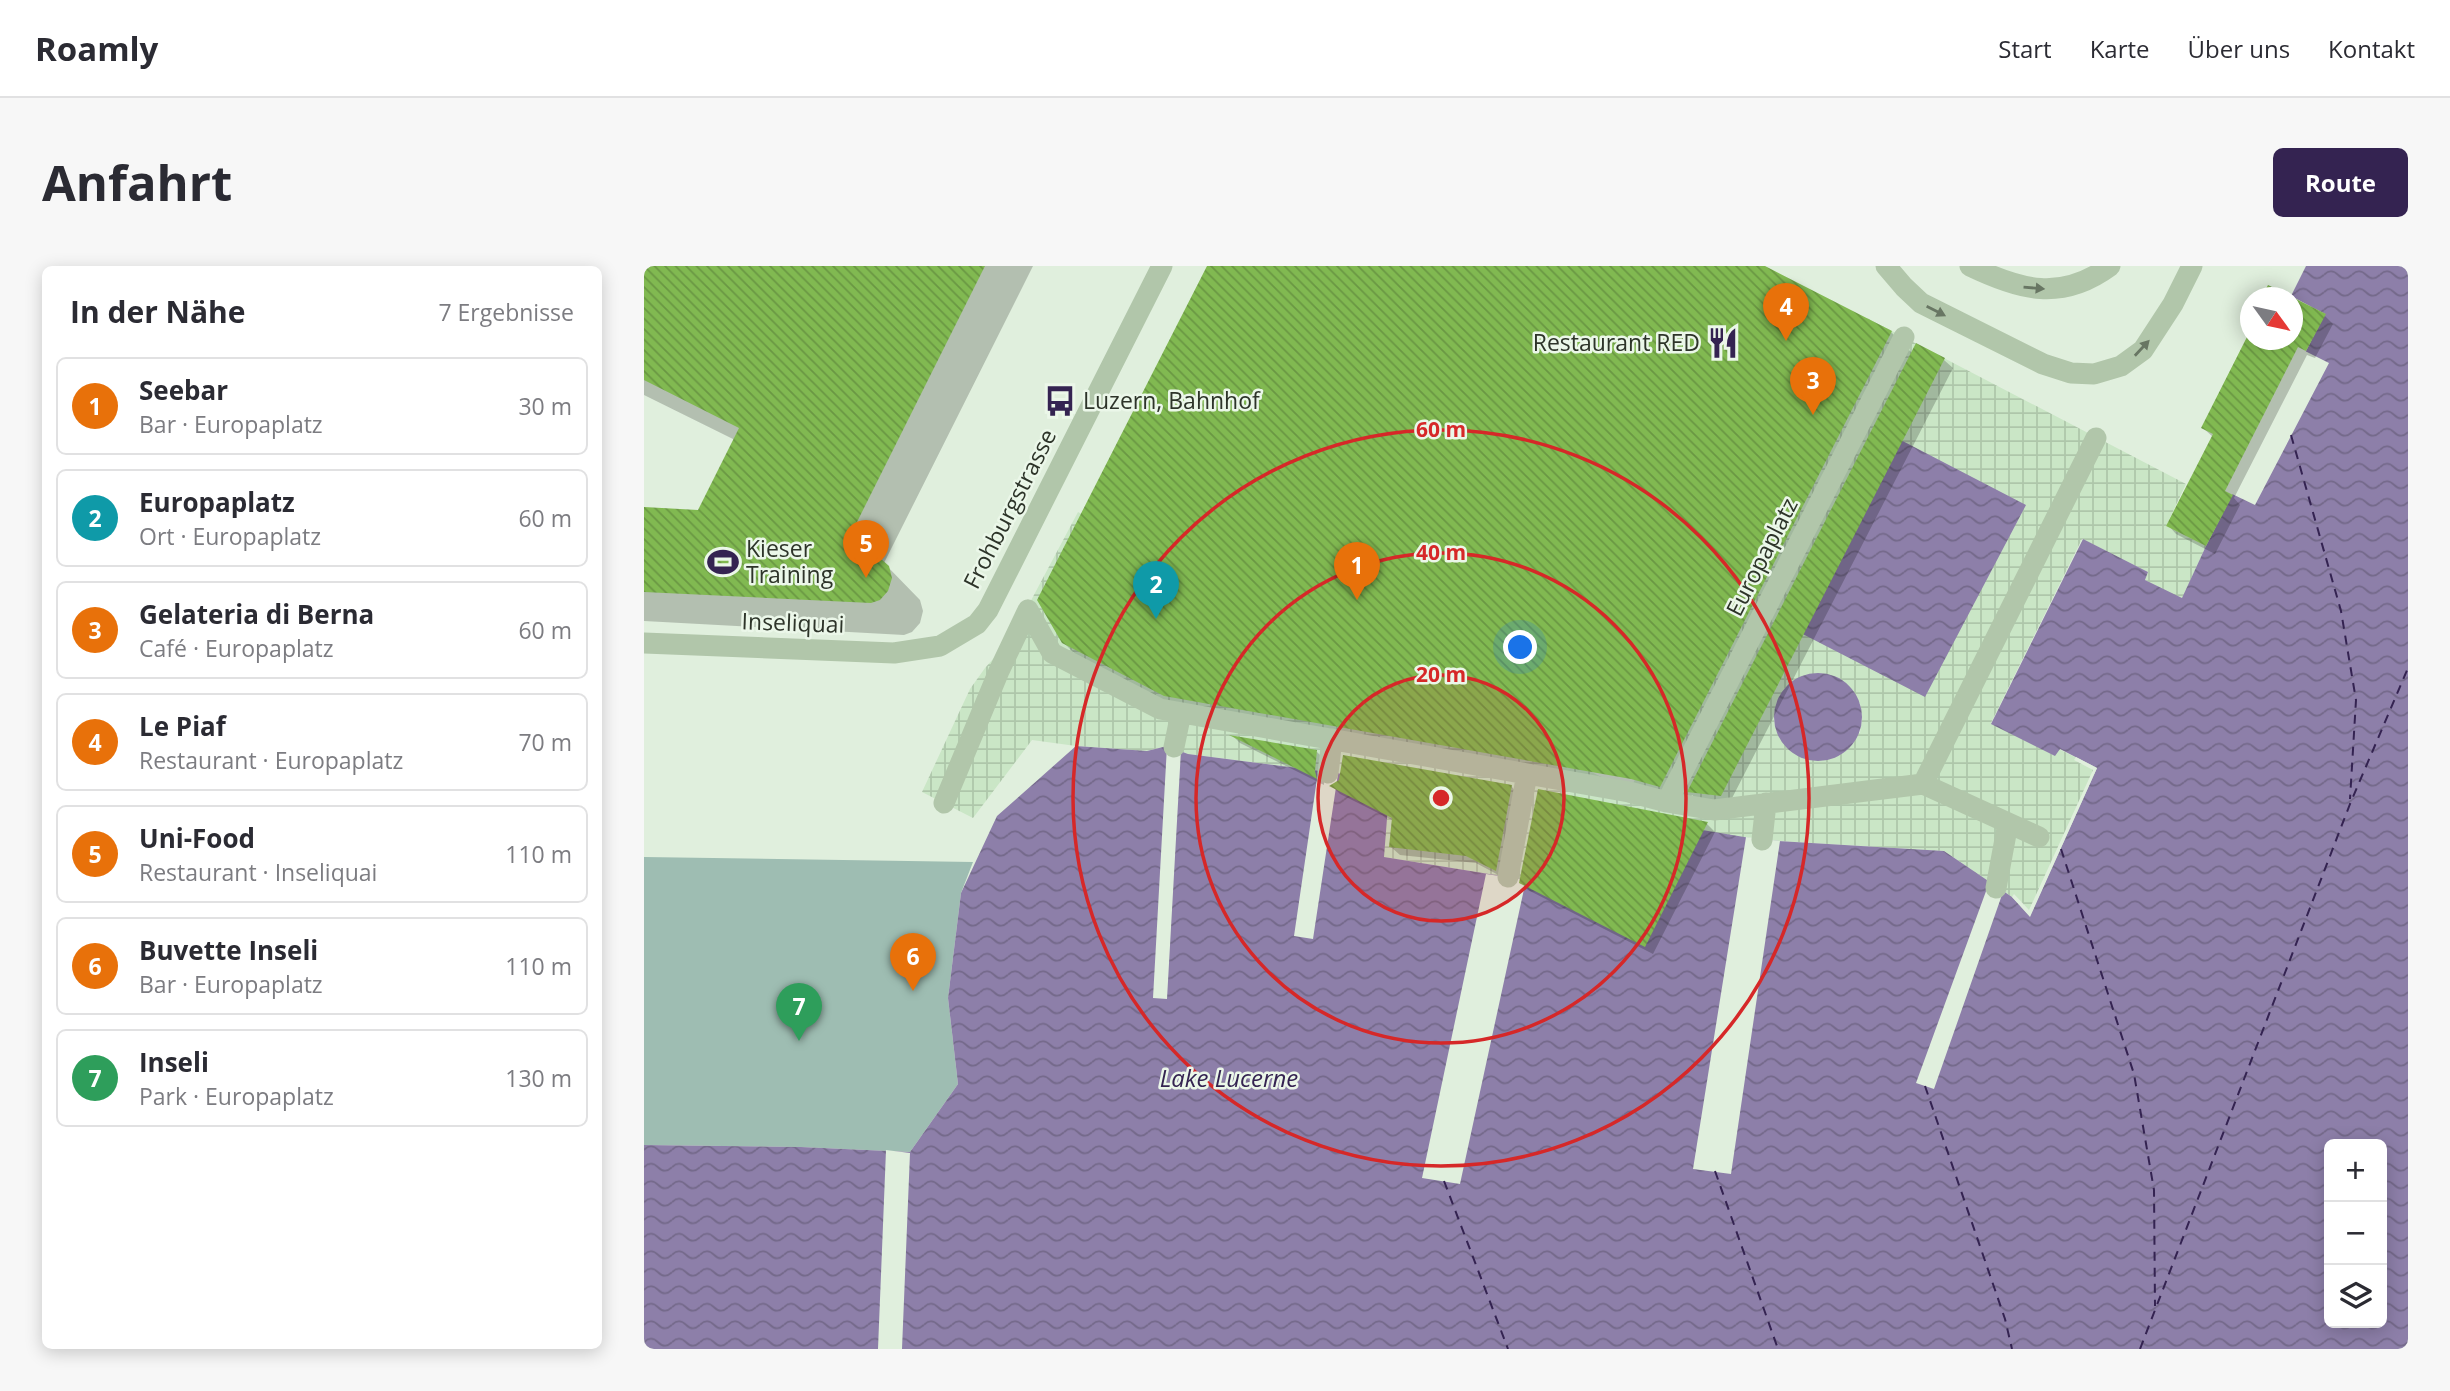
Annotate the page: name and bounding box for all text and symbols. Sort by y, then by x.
text: Roamly [35,26,158,71]
text: Start [1998,32,2052,65]
text: Karte [2090,32,2150,65]
text: Über uns [2188,32,2290,65]
text: Kontakt [2328,32,2415,65]
button: Route [2273,148,2408,217]
text: Anfahrt [42,149,232,215]
pin: 4 [1763,283,1809,341]
one-way arrow [2023,283,2045,294]
north arrow [2240,287,2303,350]
text: In der Nähe [70,291,246,332]
text: 7 Ergebnisse [438,296,574,328]
one-way arrow [1927,304,1947,316]
place label: Restaurant RED [1533,326,1700,358]
restaurant icon: Restaurant RED [1706,326,1740,360]
one-way arrow [2133,340,2149,357]
pin: 3 [1790,357,1836,415]
text: Seebar [139,372,228,408]
bus stop icon: Luzern, Bahnhof [1043,384,1077,418]
place label: Luzern, Bahnhof [1083,384,1261,416]
text: 1 [88,390,102,422]
text: 30 m [518,390,572,422]
text: Bar · Europaplatz [139,408,323,440]
text: 60 m [1416,415,1466,443]
street label: Frohburgstrasse [955,423,1063,594]
text: Europaplatz [139,484,295,520]
street label: Europaplatz [1718,492,1805,621]
text: 2 [88,502,102,534]
text: 60 m [518,502,572,534]
text: Ort · Europaplatz [139,520,321,552]
pin: 5 [843,520,889,578]
place label: Kieser Training [746,532,834,590]
text: 40 m [1416,538,1466,566]
pin: 1 [1334,542,1380,600]
sports icon: Kieser Training [706,545,740,579]
pin: 2 [1133,561,1179,619]
text: Gelateria di Berna [139,596,374,632]
street label: Inseliquai [741,604,845,640]
text: 3 [88,614,102,646]
text: 60 m [518,614,572,646]
your location [1503,630,1537,664]
text: Café · Europaplatz [139,632,334,664]
text: 20 m [1416,660,1466,688]
text: Le Piaf [139,708,226,744]
text: 4 [88,726,102,758]
text: 70 m [518,726,572,758]
text: Restaurant · Europaplatz [139,744,403,776]
centre of rings [1429,786,1453,810]
text: Uni-Food [139,820,255,856]
text: 5 [88,838,102,870]
text: 110 m [505,838,572,870]
text: Restaurant · Inseliquai [139,856,377,888]
text: Buvette Inseli [139,932,318,968]
pin: 6 [890,933,936,991]
text: 6 [88,950,102,982]
text: 110 m [505,950,572,982]
text: Bar · Europaplatz [139,968,323,1000]
pin: 7 [776,983,822,1041]
text: Inseli [139,1044,209,1080]
water label: Lake Lucerne [1160,1061,1298,1094]
text: 7 [88,1062,102,1094]
text: 130 m [505,1062,572,1094]
text: Park · Europaplatz [139,1080,334,1112]
map controls [2324,1139,2387,1328]
button: + [2324,1139,2387,1202]
button: − [2324,1202,2387,1265]
button: layers [2324,1265,2387,1328]

